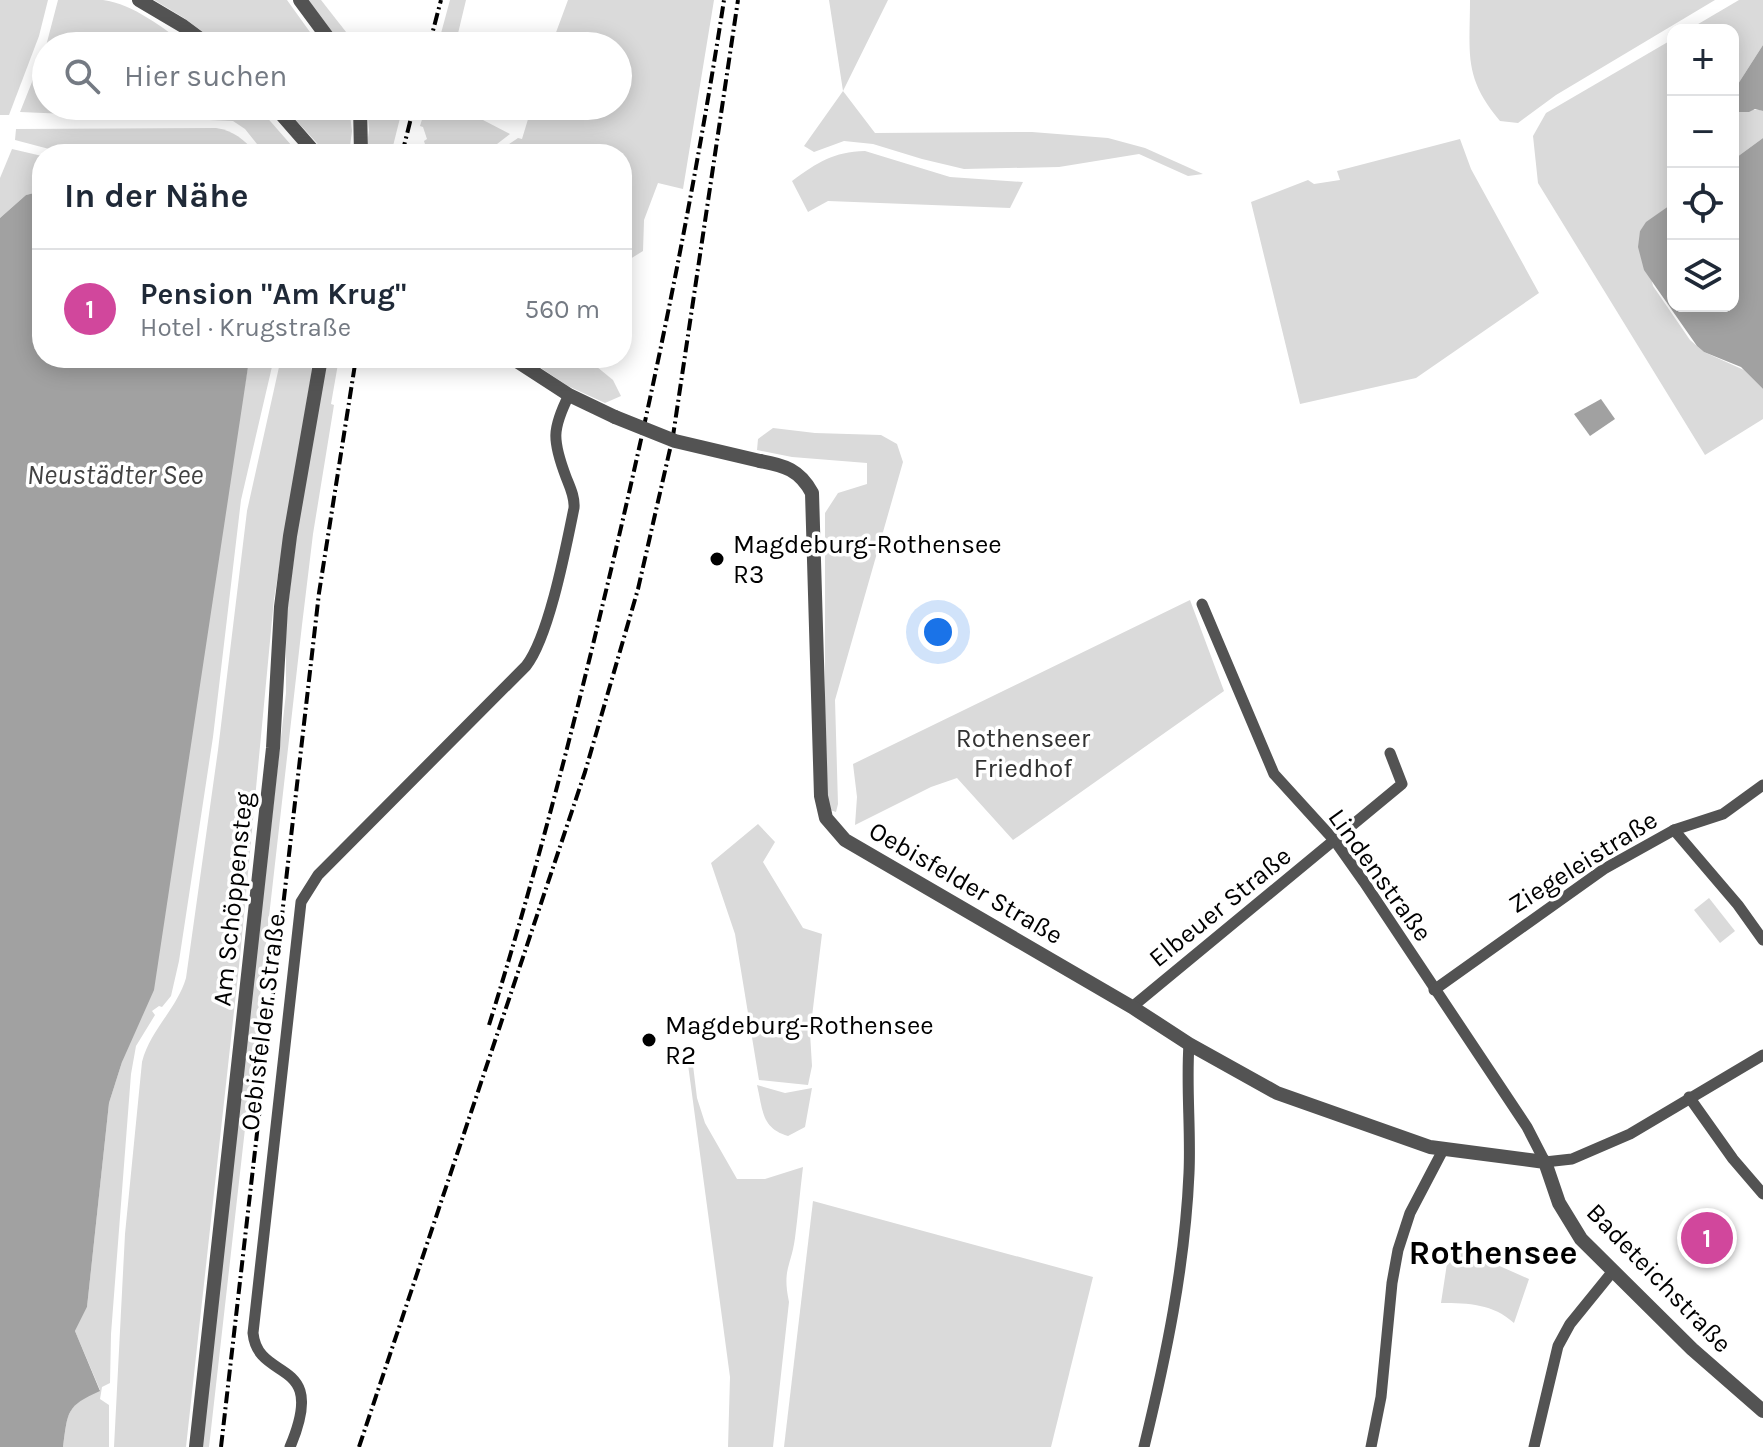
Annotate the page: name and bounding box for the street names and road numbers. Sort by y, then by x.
street label: Am Schöppensteg [206,790,260,1008]
street label: Lindenstraße [1321,803,1439,947]
street label: Ziegeleistraße [1503,804,1663,920]
street label: Oebisfelder Straße [864,815,1068,951]
street label: Elbeuer Straße [1143,840,1297,974]
street label: Oebisfelder Straße [234,912,292,1132]
street label: Badeteichstraße [1580,1197,1738,1359]

